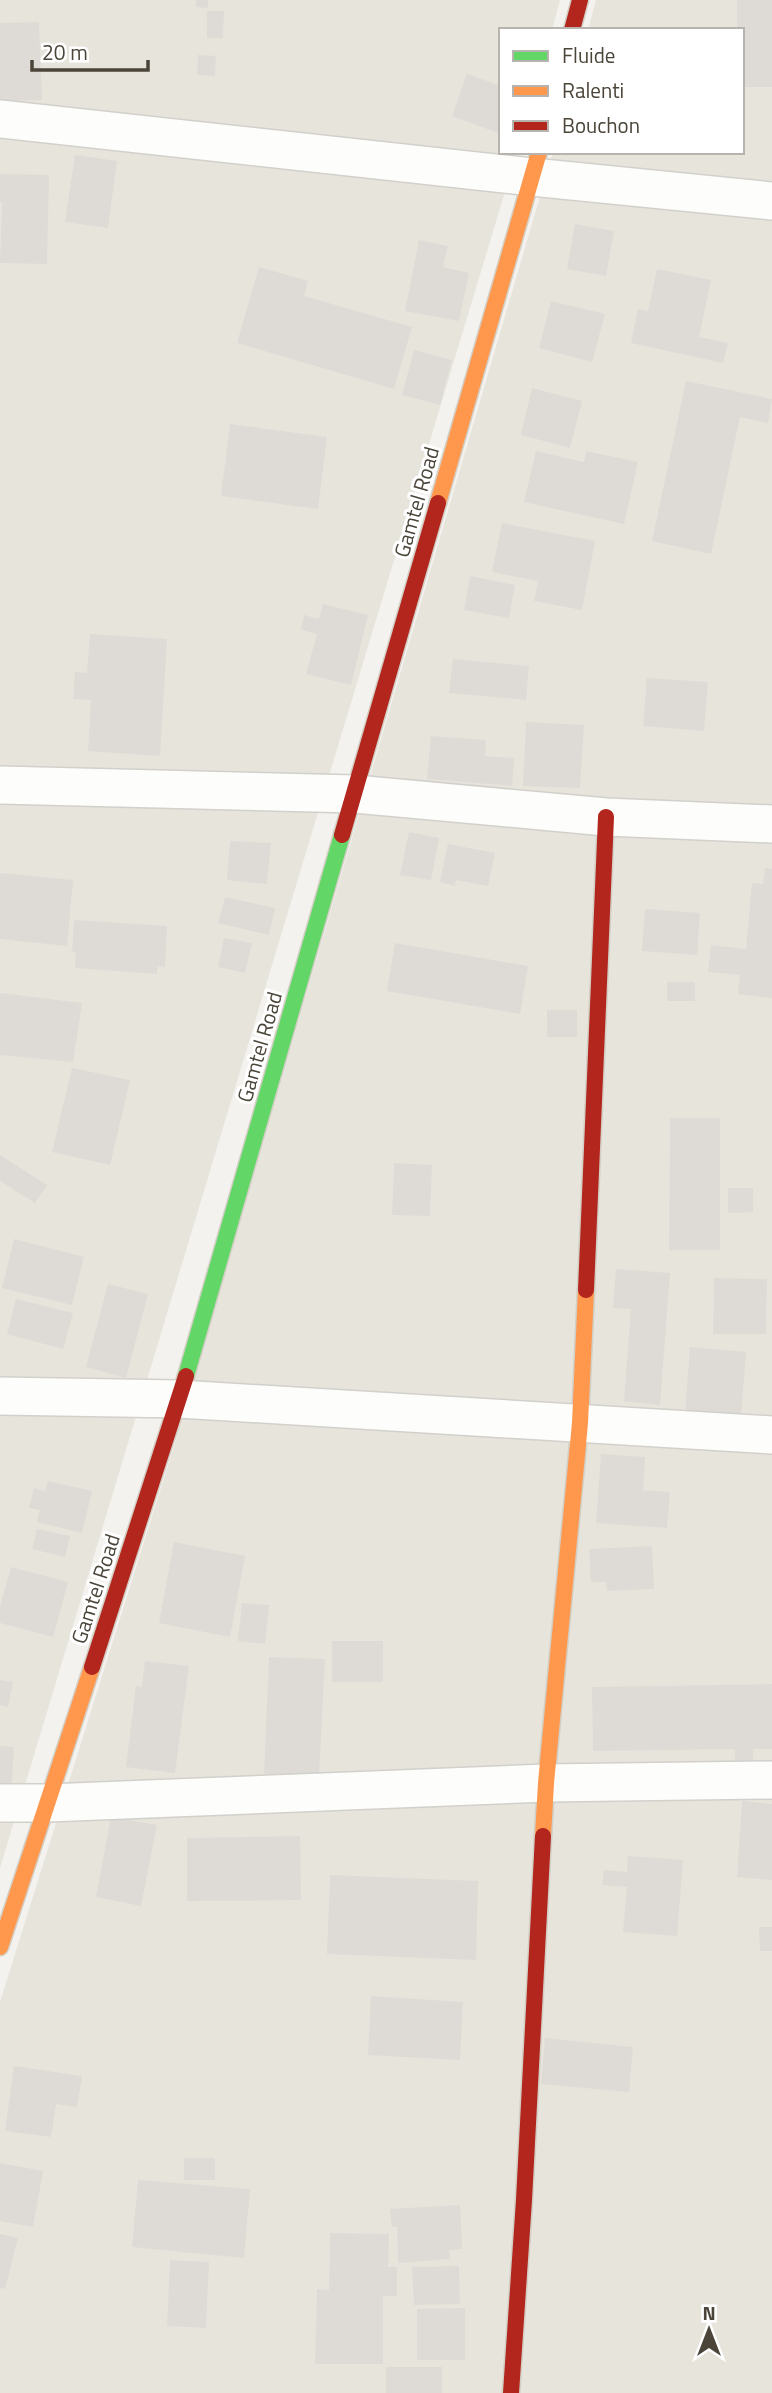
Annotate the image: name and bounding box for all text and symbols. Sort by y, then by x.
scale bar [32,28,147,72]
legend [499,28,744,154]
text: 20 m [42,36,88,68]
text: Fluide [562,39,615,71]
text: Ralenti [562,74,624,106]
text: Bouchon [562,109,640,141]
street label: Gamtel Road [385,443,447,561]
street label: Gamtel Road [228,988,290,1106]
street label: Gamtel Road [62,1530,128,1648]
north arrow [674,2295,744,2365]
text: N [702,2298,716,2327]

